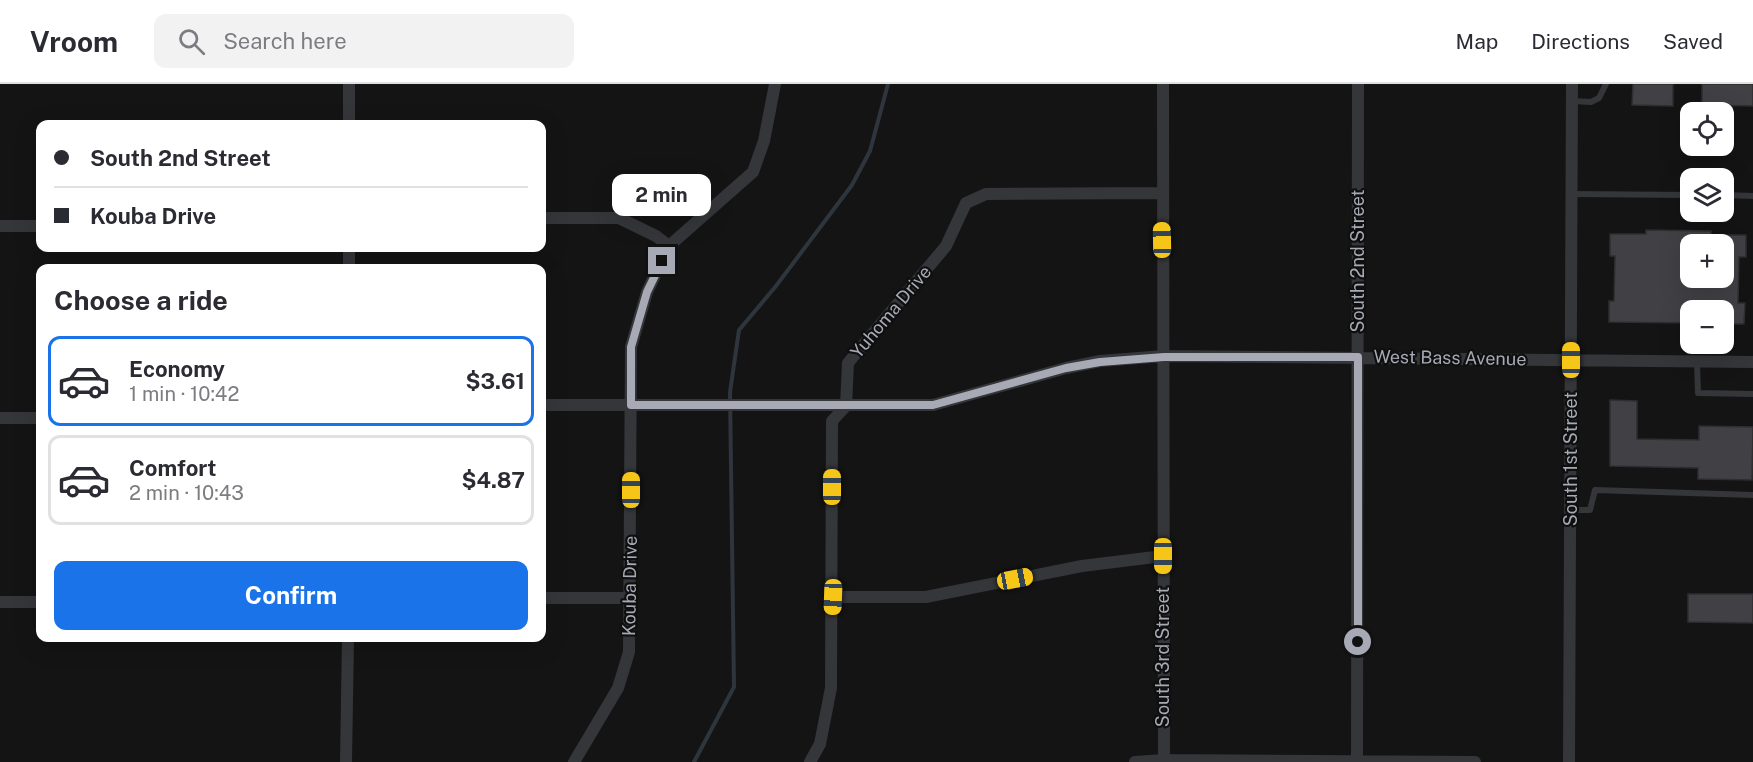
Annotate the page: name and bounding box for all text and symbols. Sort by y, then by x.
search box [154,14,574,68]
text: Vroom [30,25,118,58]
icon: search [175,25,208,58]
text: Search here [223,28,347,54]
text: Map [1456,29,1498,54]
text: Directions [1531,29,1630,54]
text: Saved [1663,29,1723,54]
map controls [1680,102,1734,354]
button: locate [1680,102,1734,156]
text: South 2nd Street [90,145,271,171]
button: layers [1680,168,1734,222]
callout: 2 min [612,174,712,216]
text: 2 min [635,183,688,207]
street label: South 2nd Street [1347,189,1368,333]
text: Kouba Drive [90,203,216,229]
car [1153,222,1171,258]
button: + [1680,234,1734,288]
route end [648,247,675,274]
street label: Yuhoma Drive [846,261,935,362]
text: Choose a ride [54,284,228,316]
button: − [1680,300,1734,354]
car [1562,342,1580,378]
street label: West Bass Avenue [1373,346,1527,369]
icon: car [57,354,111,408]
text: Economy [129,356,225,382]
text: $3.61 [466,368,525,394]
text: 1 min · 10:42 [129,382,239,406]
street label: South 1st Street [1560,392,1581,526]
icon: car [57,453,111,507]
text: Comfort [129,455,216,481]
text: $4.87 [461,467,525,493]
car [823,469,841,505]
car [622,472,640,508]
text: 2 min · 10:43 [129,481,244,505]
street label: Kouba Drive [618,536,641,636]
car [1154,538,1172,574]
button: Confirm [54,561,528,630]
car [996,567,1034,591]
car [823,579,843,615]
street label: South 3rd Street [1152,587,1173,727]
route start [1344,628,1371,655]

